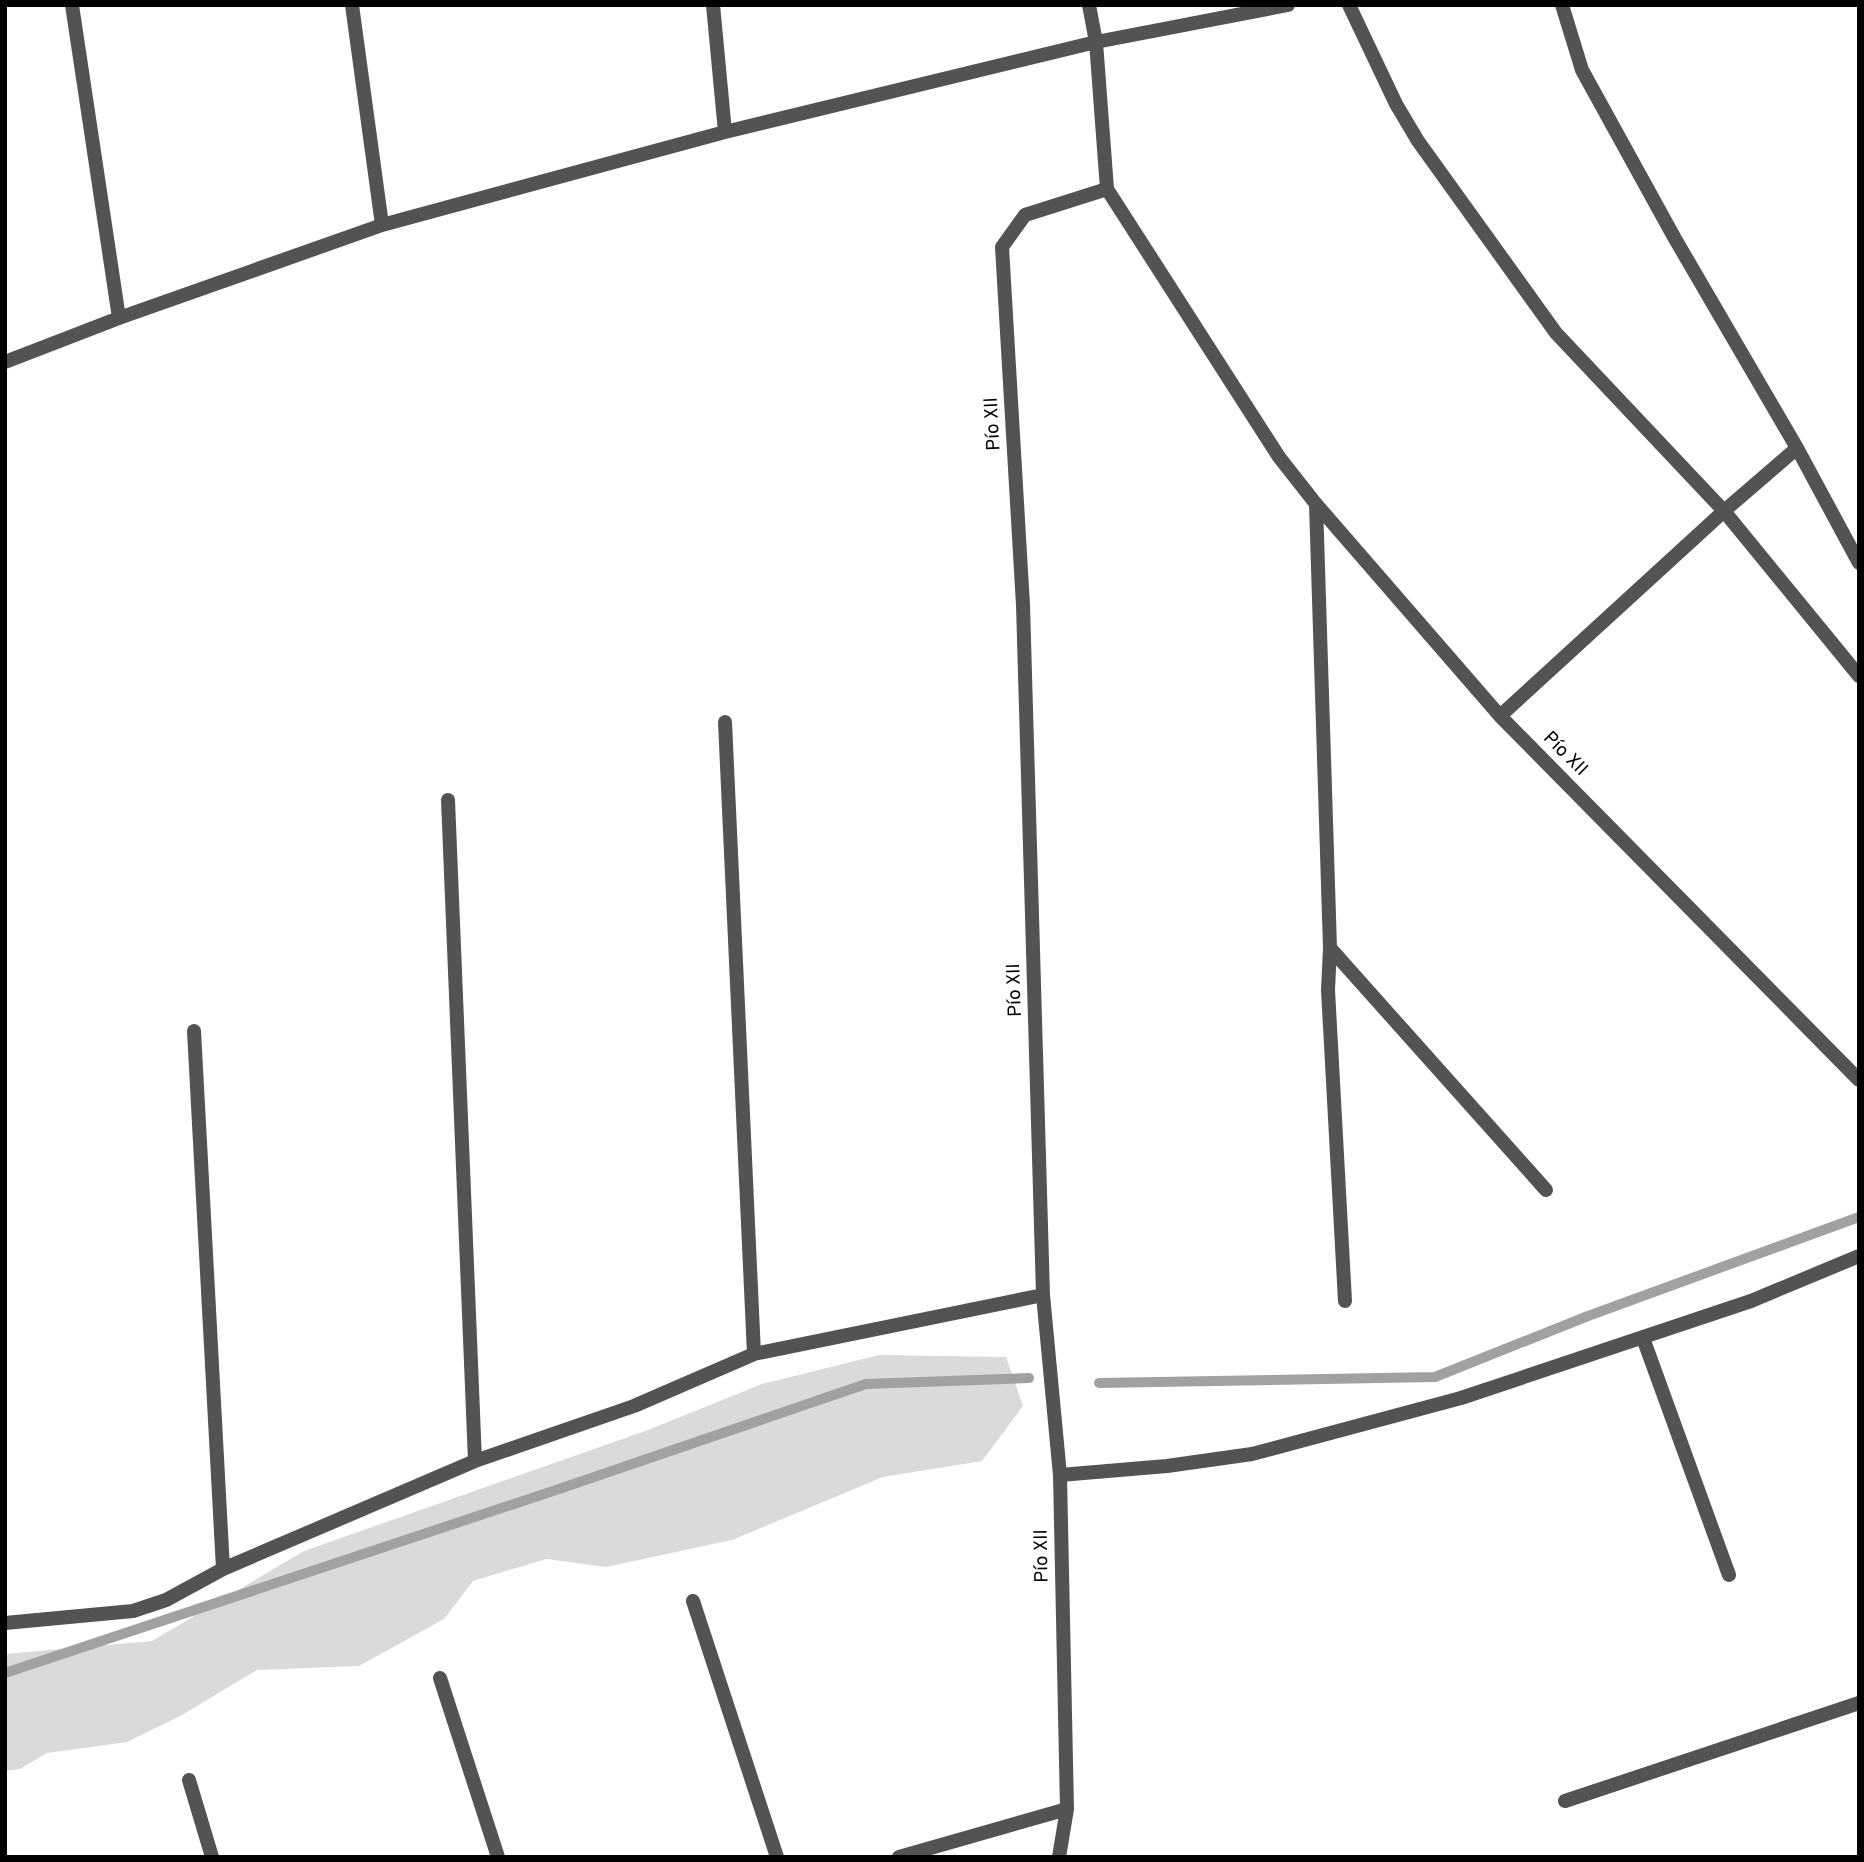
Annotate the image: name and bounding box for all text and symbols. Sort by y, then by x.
street label: Pío XII [980,397,1006,451]
street label: Pío XII [1538,727,1592,781]
street label: Pío XII [1002,963,1028,1017]
street label: Pío XII [1030,1529,1054,1583]

